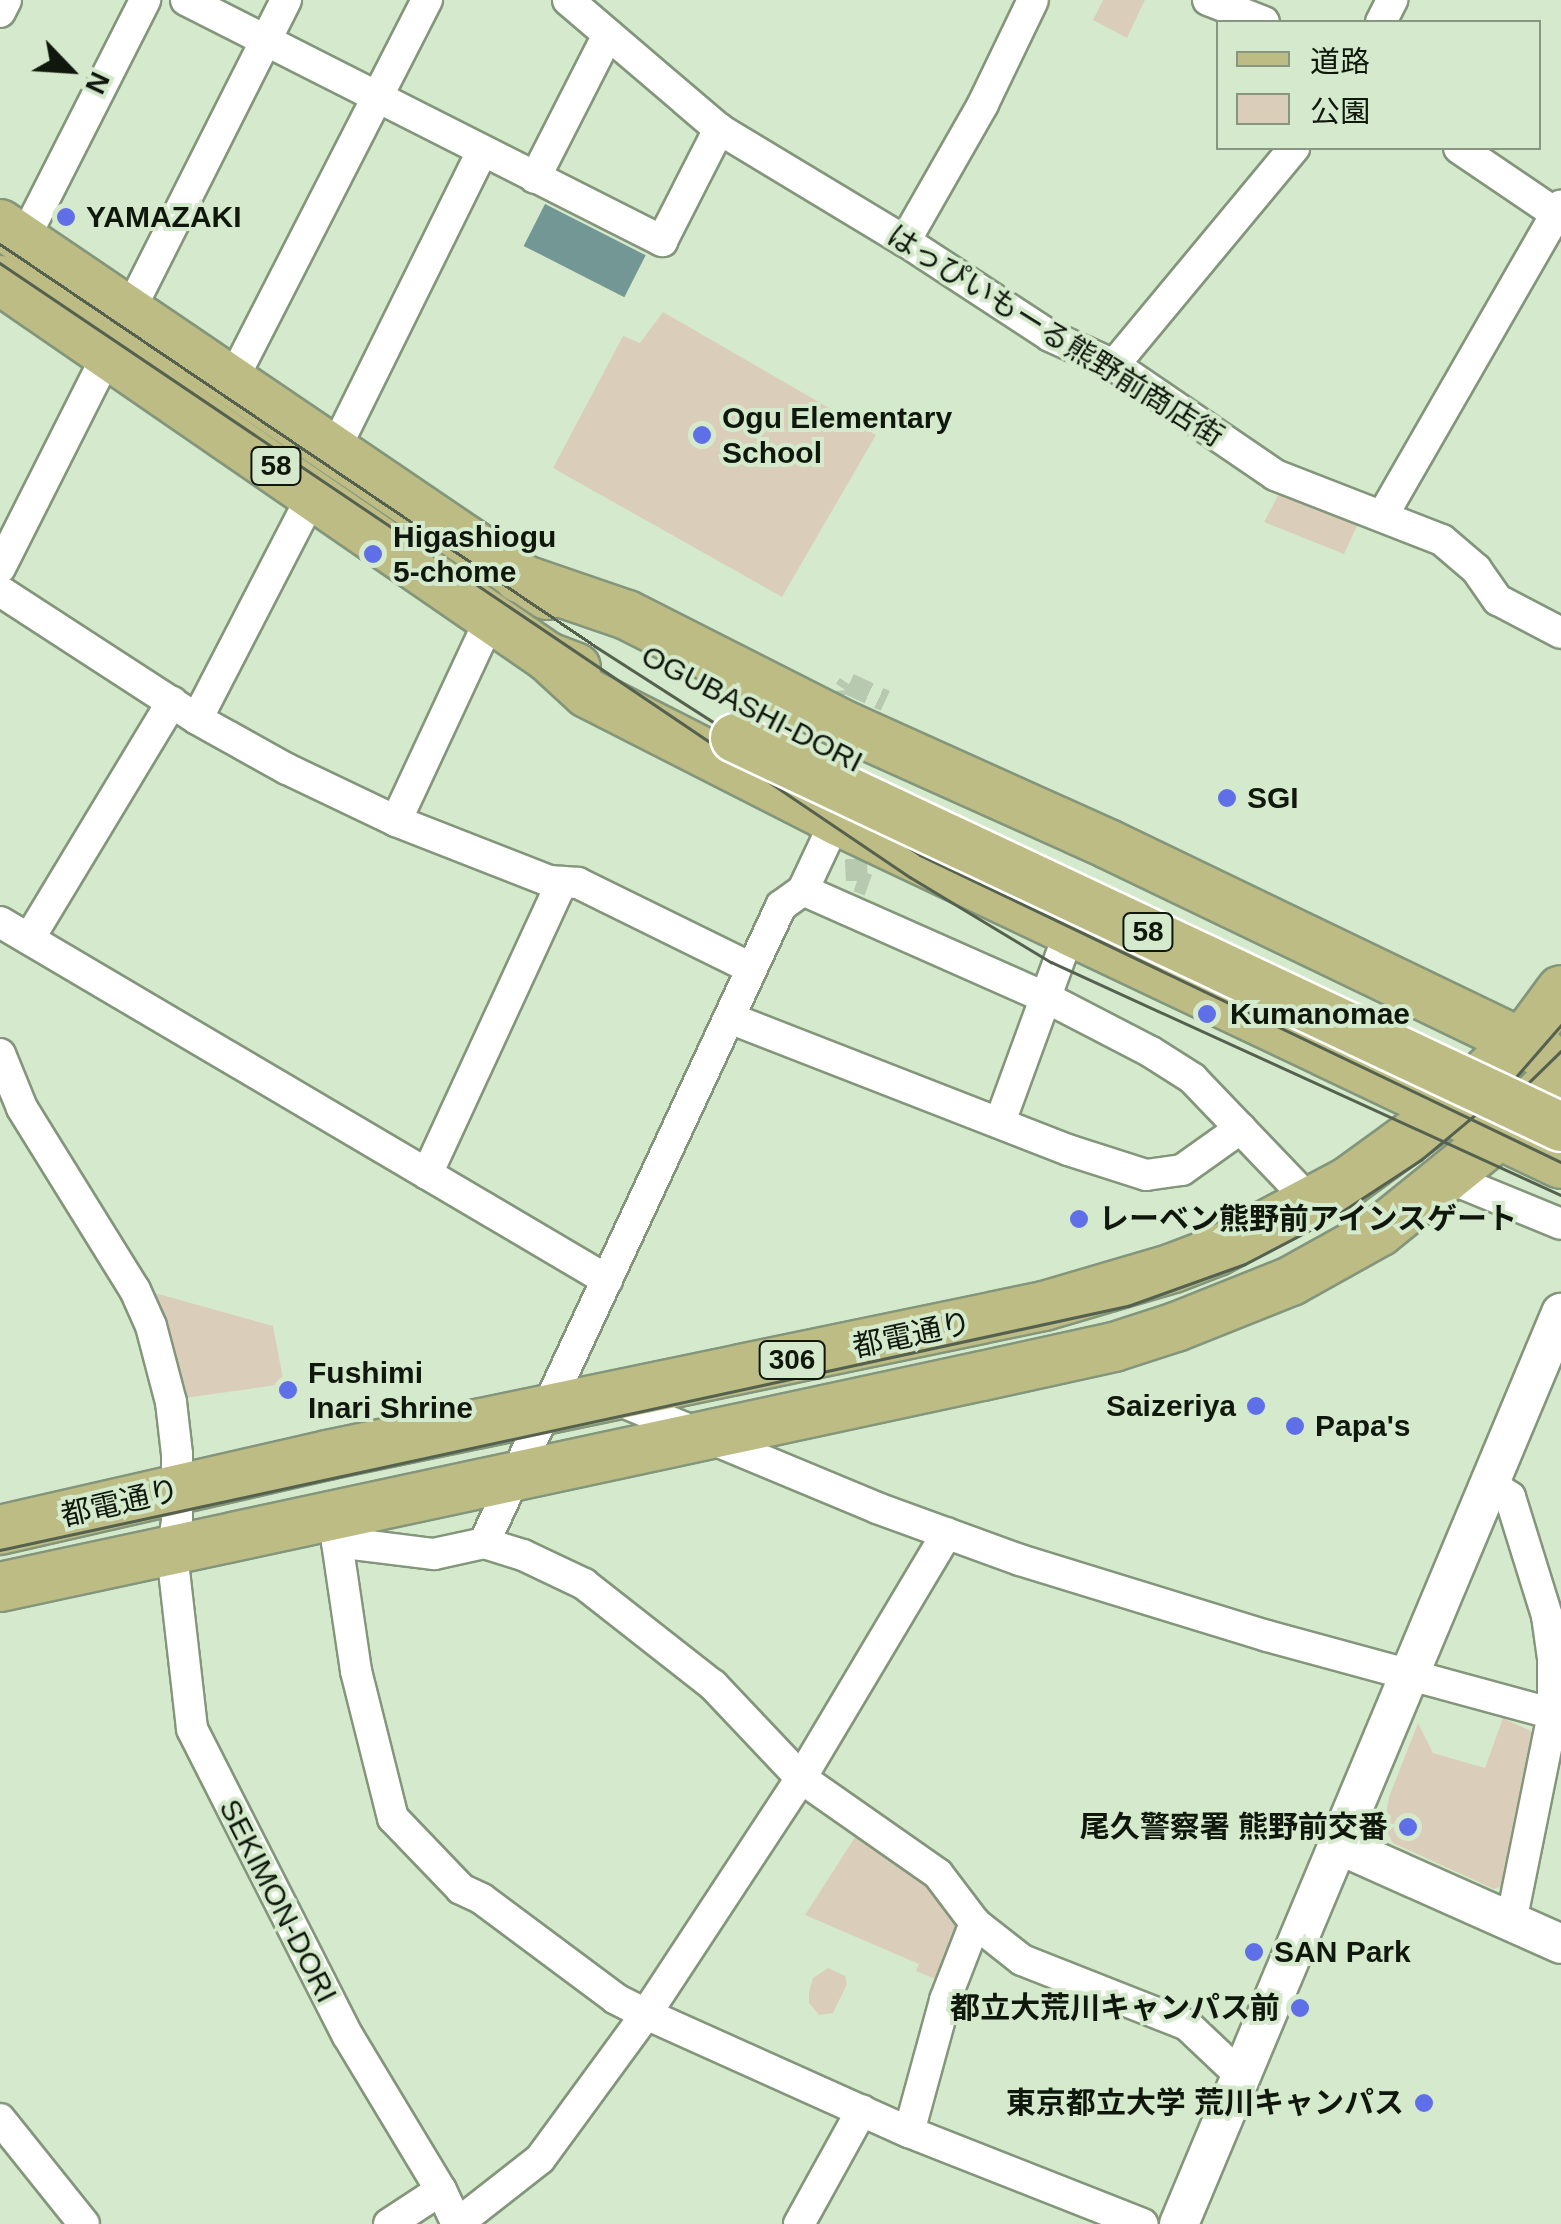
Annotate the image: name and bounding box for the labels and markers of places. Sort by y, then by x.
place label: YAMAZAKI [86,199,242,235]
marker: YAMAZAKI [55,206,77,228]
place label: Ogu Elementary School [722,400,952,470]
marker: Ogu Elementary School [691,424,713,446]
place label: Higashiogu 5-chome [393,519,556,590]
marker: Higashiogu 5-chome [362,543,384,565]
place label: SGI [1247,780,1299,816]
marker: SGI [1216,787,1238,809]
place label: Kumanomae [1230,996,1410,1032]
marker: Kumanomae [1194,1001,1220,1027]
place label: レーベン熊野前アインスゲート [1099,1201,1519,1237]
marker: レーベン熊野前アインスゲート [1068,1208,1090,1230]
place label: Fushimi Inari Shrine [308,1355,473,1426]
marker: Fushimi Inari Shrine [277,1379,299,1401]
place label: Saizeriya [1106,1388,1236,1424]
marker: Saizeriya [1245,1395,1267,1417]
place label: Papa's [1315,1408,1411,1444]
marker: Papa's [1284,1415,1306,1437]
place label: 尾久警察署 熊野前交番 [1080,1809,1388,1845]
marker: 尾久警察署 熊野前交番 [1397,1816,1419,1838]
place label: SAN Park [1274,1934,1411,1970]
marker: SAN Park [1243,1941,1265,1963]
place label: 都立大荒川キャンパス前 [950,1990,1280,2026]
marker: 都立大荒川キャンパス前 [1289,1997,1311,2019]
place label: 東京都立大学 荒川キャンパス [1006,2085,1404,2121]
marker: 東京都立大学 荒川キャンパス [1413,2092,1435,2114]

